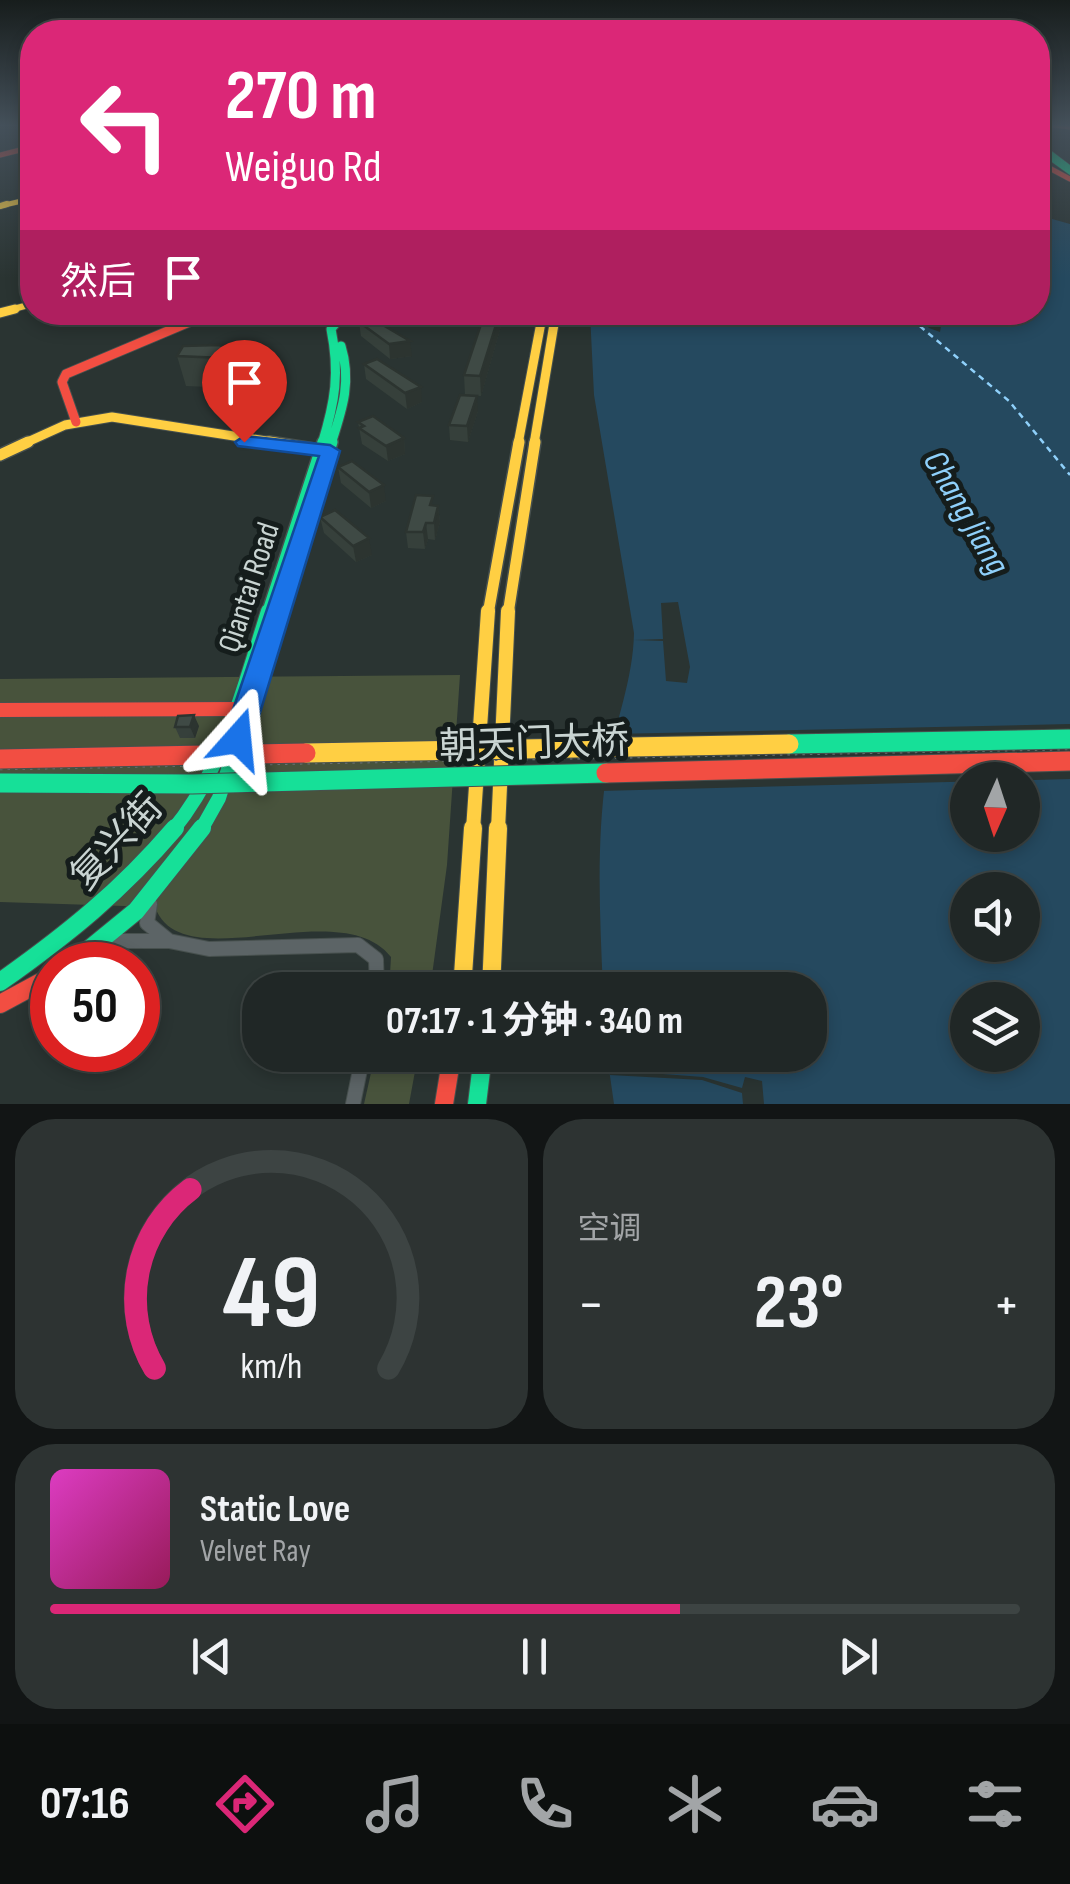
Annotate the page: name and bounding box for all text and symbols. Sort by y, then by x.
text: 270 m [225,55,377,139]
icon: left [60,60,190,190]
text: Weiguo Rd [225,140,382,195]
icon: arrive [156,250,211,305]
text: 然后 [60,260,136,305]
pin [202,340,287,443]
icon: arrive [217,355,272,410]
water label: Chang Jiang [913,443,1018,583]
street label: Qiantai Road [210,518,289,657]
position arrow [186,687,290,791]
street label: 朝天门大桥 [438,719,630,770]
north arrow [950,762,1040,852]
map controls [950,762,1040,1072]
street label: 复兴街 [62,785,172,899]
button: sound [950,872,1040,962]
speed limit sign: 50 [30,942,160,1072]
button: layers [950,982,1040,1072]
text: 07:17 · 1 分钟 · 340 m [386,999,683,1044]
text: 空调 [578,1210,642,1249]
text: 49 [222,1232,320,1357]
text: 23° [754,1259,844,1350]
text: − [578,1272,604,1339]
text: + [993,1272,1020,1339]
text: km/h [240,1346,302,1389]
text: Static Love [200,1487,350,1532]
text: Velvet Ray [200,1532,311,1571]
icon: previous [184,1629,239,1684]
icon: pause [507,1629,562,1684]
icon: next [831,1629,886,1684]
icon: directions [210,1769,280,1839]
icon: music [360,1769,430,1839]
icon: phone [510,1769,580,1839]
icon: climate [660,1769,730,1839]
icon: car [810,1769,880,1839]
icon: filters [960,1769,1030,1839]
text: 07:16 [40,1777,130,1832]

